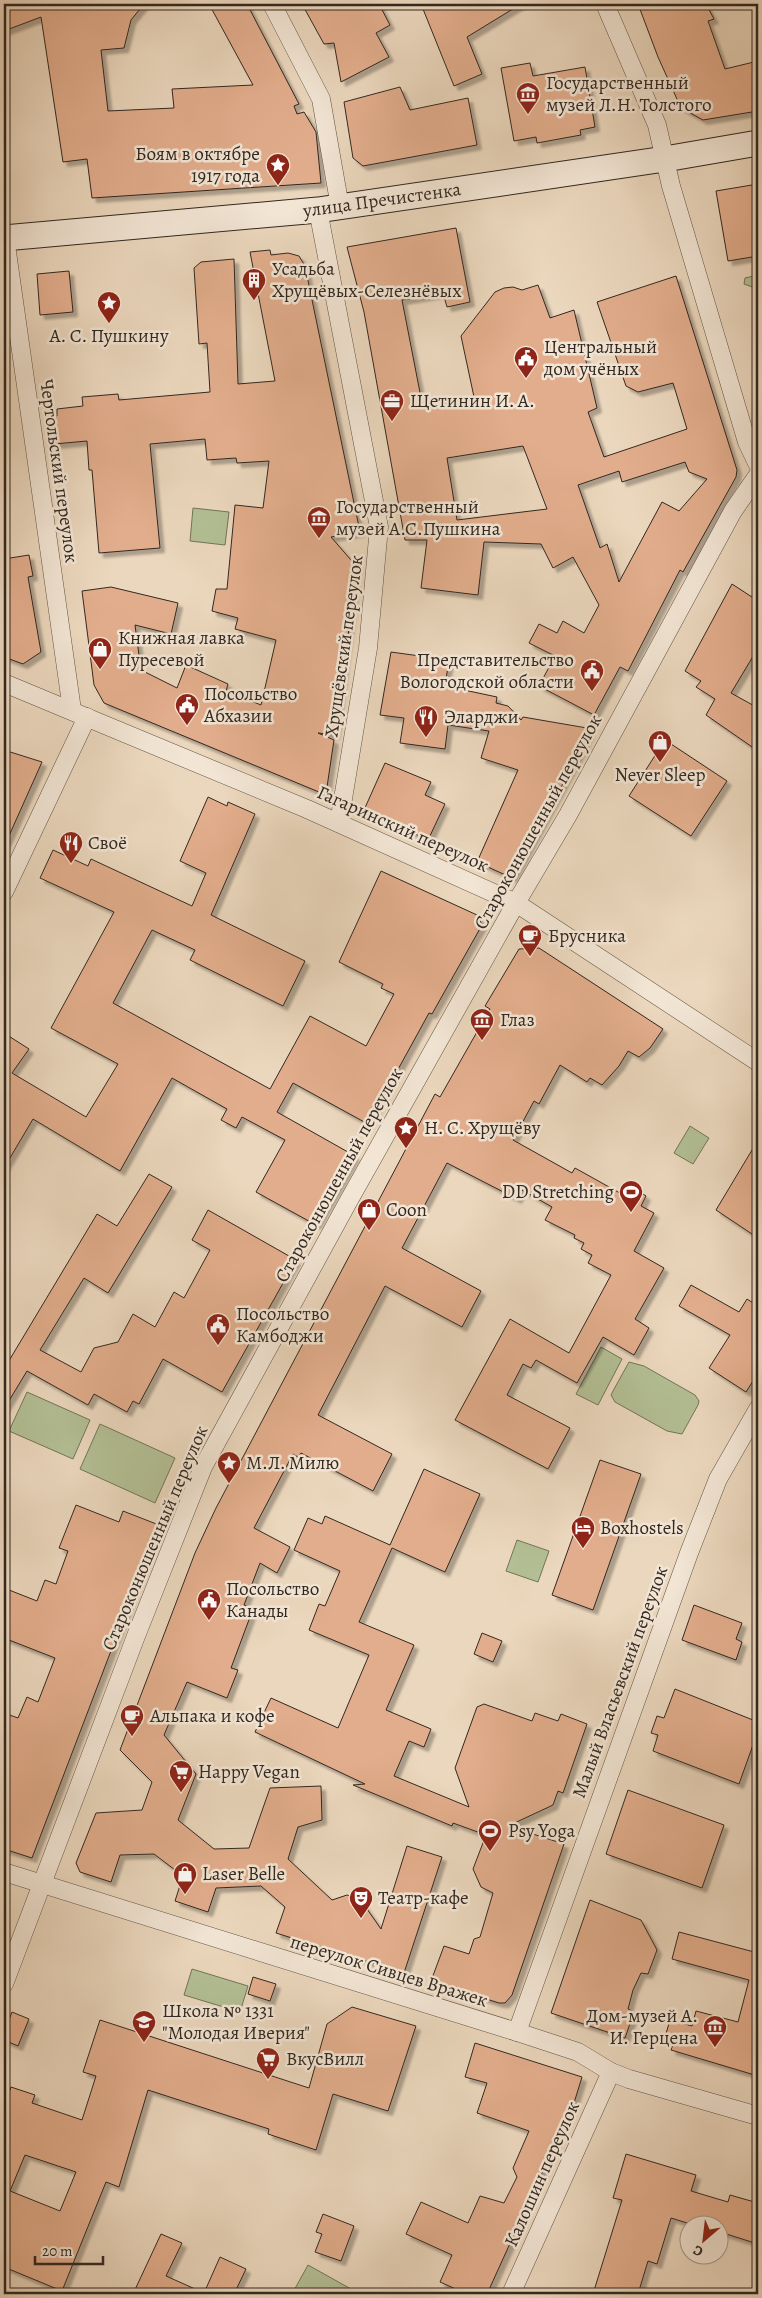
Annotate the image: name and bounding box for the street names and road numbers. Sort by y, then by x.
street label: улица Пречистенка [300,176,463,224]
street label: Чертольский переулок [33,377,85,565]
street label: Хрущёвский переулок [318,553,370,739]
street label: Староконюшенный переулок [468,710,608,934]
street label: Гагаринский переулок [313,779,493,879]
street label: Староконюшенный переулок [269,1063,409,1287]
street label: Староконюшенный переулок [96,1421,214,1655]
street label: Малый Власьевский переулок [566,1562,674,1802]
street label: переулок Сивцев Вражек [287,1929,491,2014]
street label: Калошин переулок [498,2097,586,2251]

